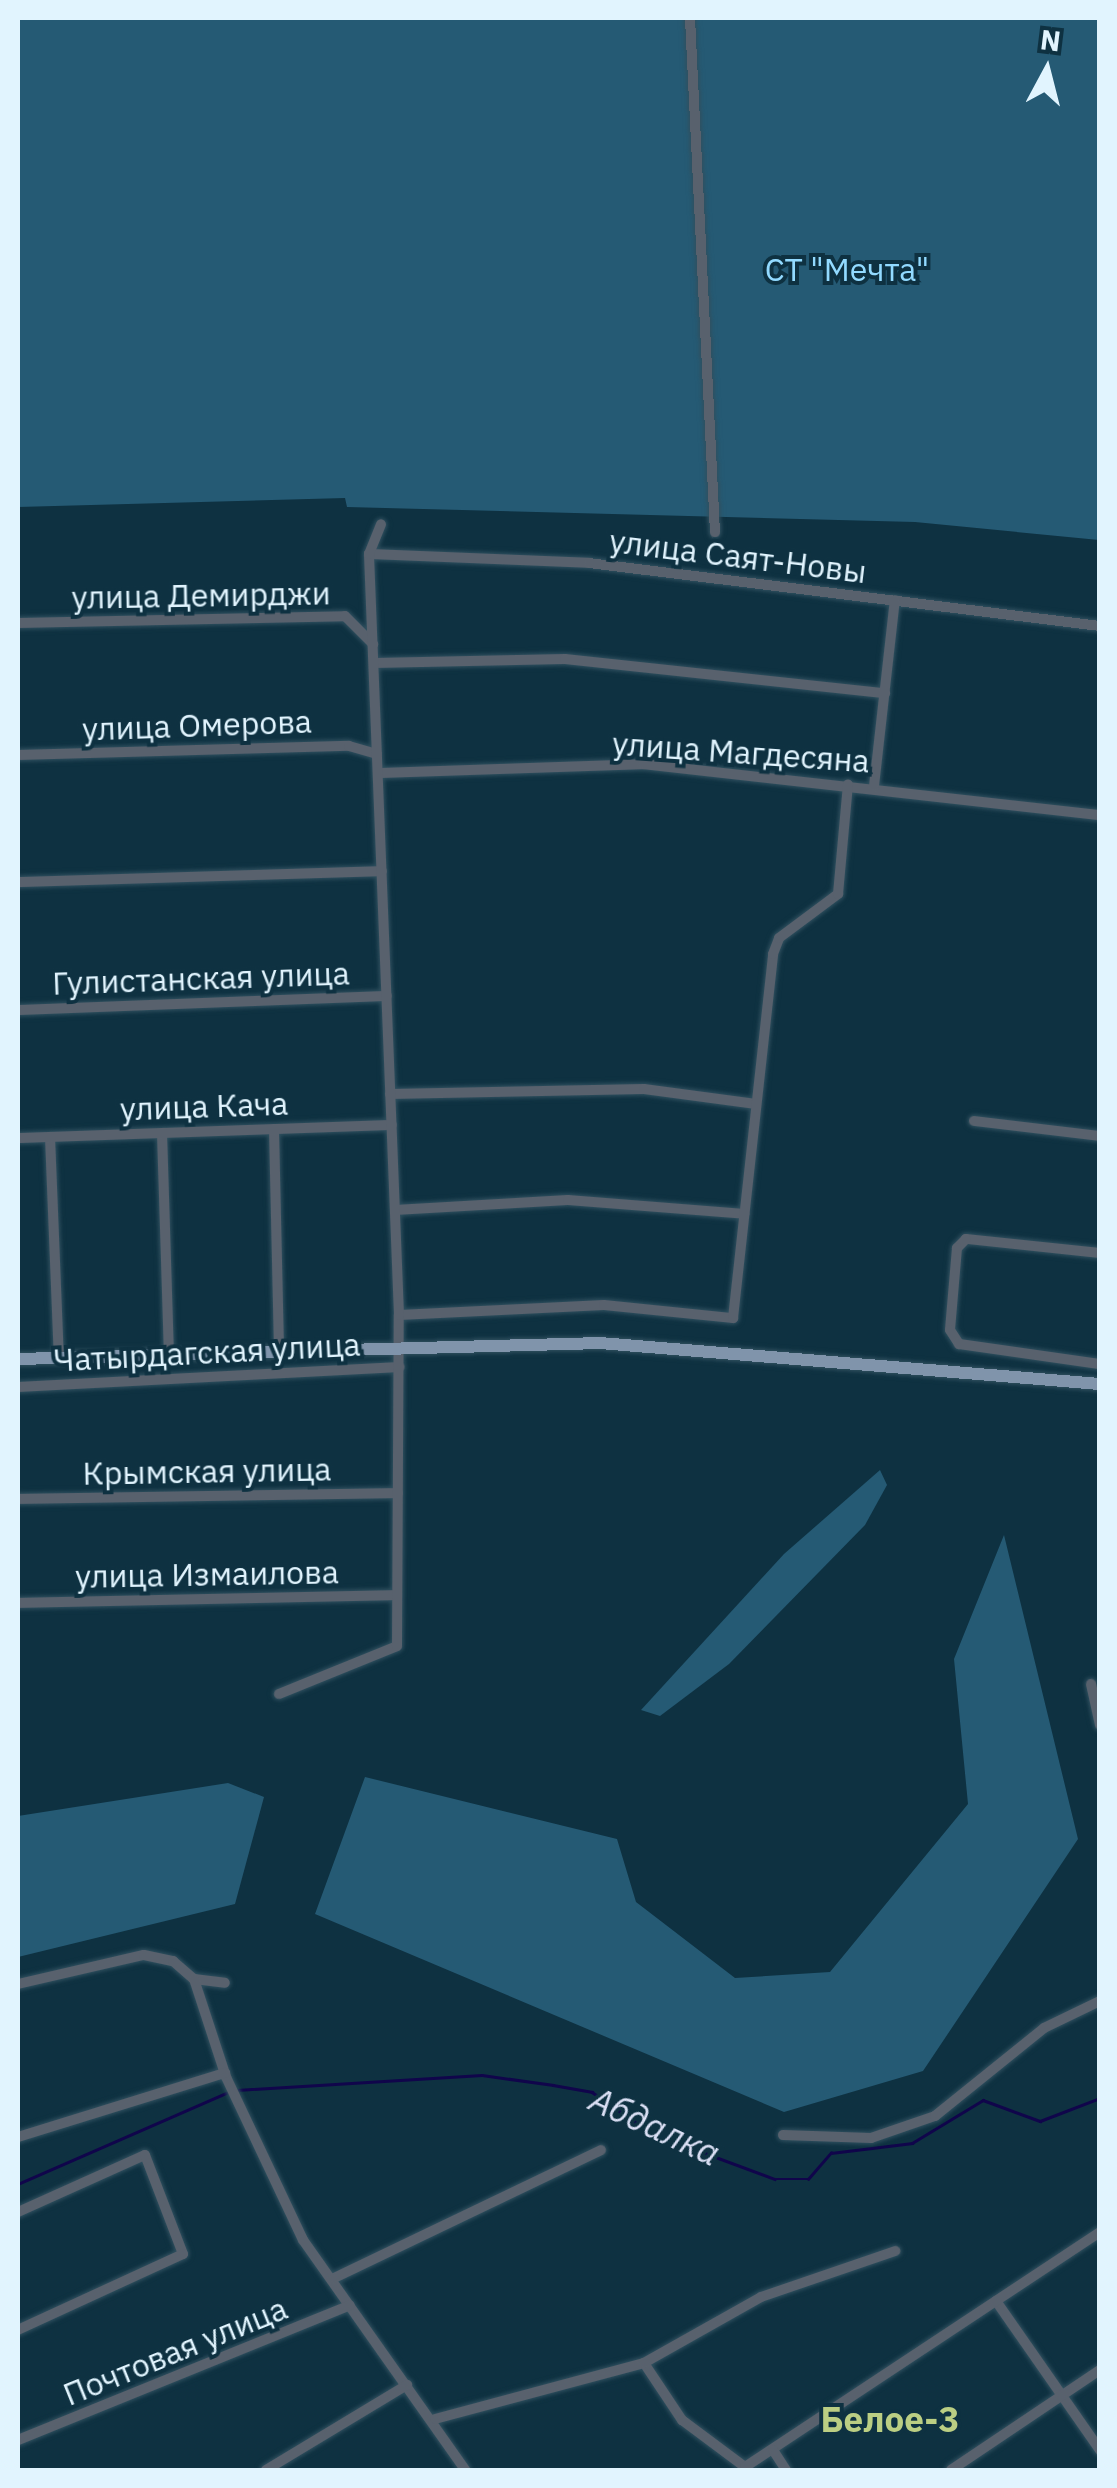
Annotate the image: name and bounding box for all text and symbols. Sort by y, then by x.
north arrow [997,20,1097,120]
text: N [1038,20,1063,59]
park label: СТ "Мечта" [765,250,929,288]
street label: улица Саят-Новы [607,521,869,591]
street label: улица Демирджи [71,574,331,616]
street label: улица Омерова [81,702,313,748]
street label: улица Магдесяна [611,724,871,780]
street label: Гулистанская улица [52,954,350,1002]
street label: улица Кача [119,1084,289,1128]
street label: Чатырдагская улица [53,1325,361,1379]
street label: Крымская улица [82,1450,332,1492]
street label: улица Измаилова [75,1553,339,1595]
water label: Абдалка [583,2078,727,2174]
street label: Почтовая улица [57,2289,293,2413]
district label: Белое-3 [821,2398,959,2440]

